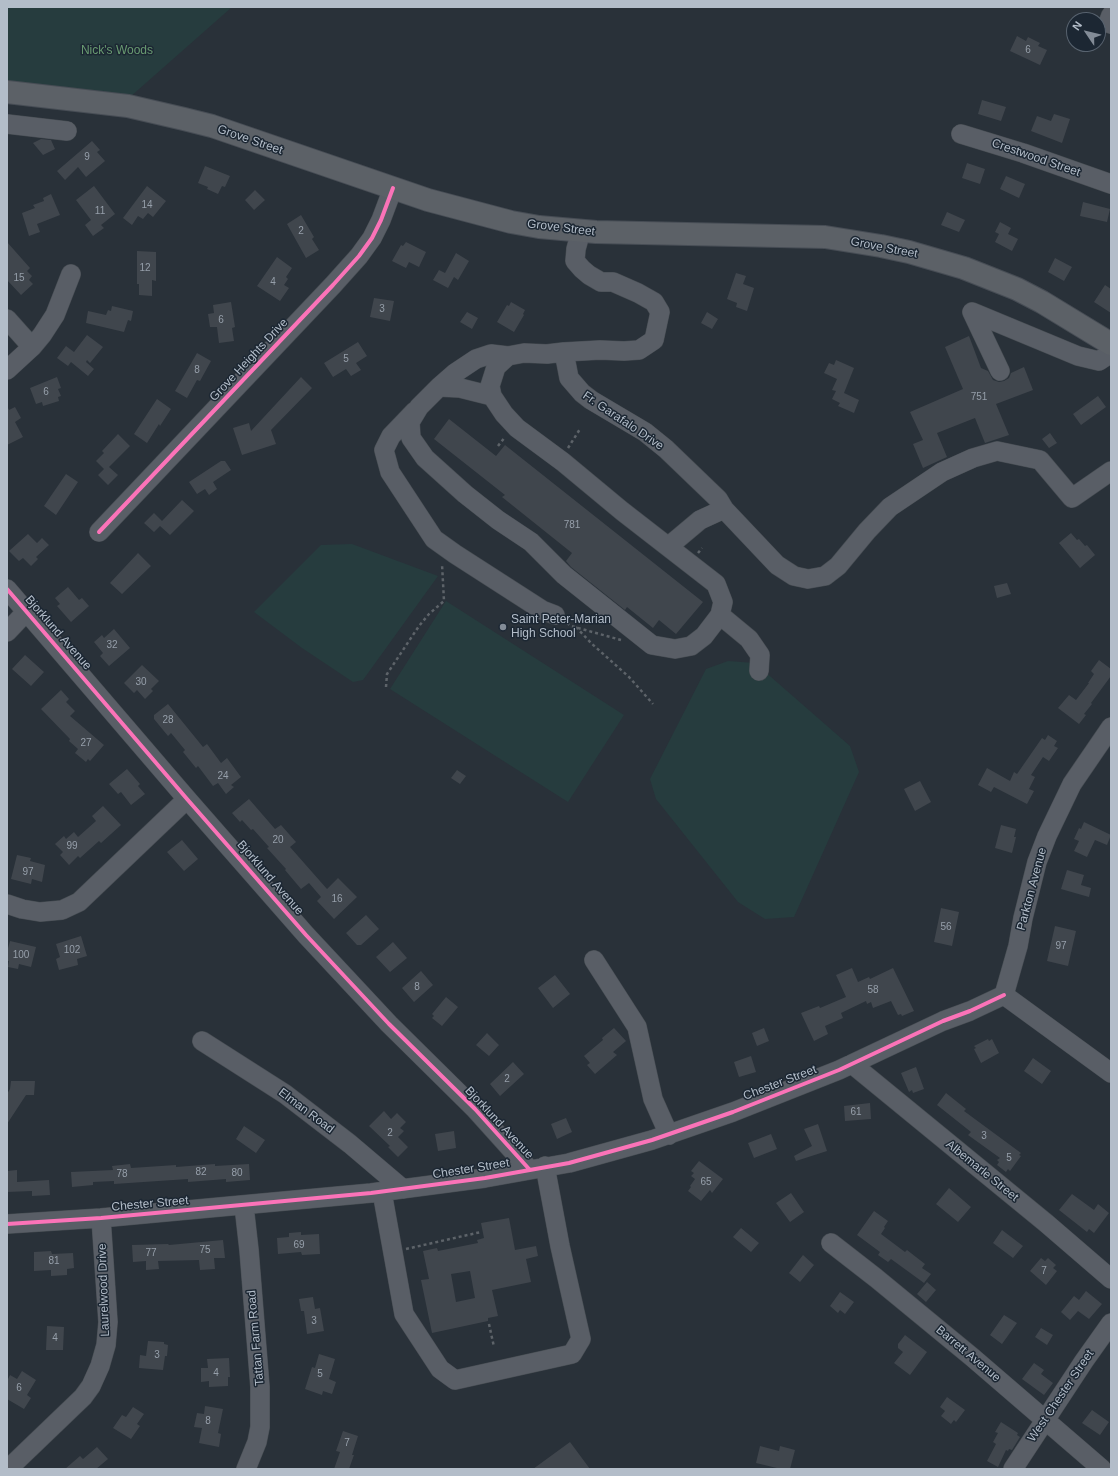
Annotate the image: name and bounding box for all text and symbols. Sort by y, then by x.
north arrow [1066,12,1106,52]
text: N [1070,19,1084,32]
park label: Nick's Woods [81,44,153,58]
house number: 6 [1025,44,1031,56]
street label: Grove Street [215,122,285,158]
street label: Crestwood Street [990,136,1082,180]
house number: 9 [84,151,90,163]
house number: 14 [141,199,153,211]
house number: 11 [95,205,105,217]
street label: Grove Street [526,217,596,239]
house number: 2 [298,225,304,237]
street label: Grove Street [849,234,919,262]
house number: 12 [139,262,151,274]
house number: 15 [13,272,25,284]
house number: 4 [270,276,276,288]
house number: 3 [379,303,385,315]
house number: 6 [218,314,224,326]
street label: Grove Heights Drive [207,316,291,404]
house number: 5 [343,353,349,365]
house number: 8 [194,364,200,376]
house number: 6 [43,386,49,398]
street label: Fr. Garafalo Drive [580,389,666,453]
house number: 751 [971,391,987,403]
house number: 781 [564,519,580,531]
street label: Bjorklund Avenue [22,593,94,673]
place label: Saint Peter-Marian High School [511,613,611,641]
marker: Saint Peter-Marian High School [498,622,508,632]
house number: 32 [106,639,118,651]
house number: 30 [135,676,147,688]
house number: 28 [162,714,174,726]
house number: 27 [80,737,92,749]
house number: 24 [217,770,229,782]
house number: 20 [272,834,284,846]
street label: Bjorklund Avenue [234,838,306,918]
house number: 99 [66,840,78,852]
street label: Parkton Avenue [1014,846,1050,932]
house number: 97 [22,866,34,878]
house number: 16 [331,893,343,905]
house number: 56 [940,921,952,933]
house number: 97 [1055,940,1067,952]
house number: 102 [64,944,80,956]
house number: 100 [13,949,29,961]
house number: 8 [414,981,420,993]
house number: 58 [867,984,879,996]
street label: Chester Street [741,1062,819,1104]
house number: 2 [504,1073,510,1085]
street label: Bjorklund Avenue [462,1084,536,1162]
street label: Elman Road [275,1085,337,1137]
house number: 61 [850,1106,862,1118]
house number: 2 [387,1127,393,1139]
house number: 3 [981,1130,987,1142]
street label: Albemarle Street [943,1137,1021,1205]
house number: 5 [1006,1152,1012,1164]
street label: Chester Street [432,1156,510,1182]
house number: 82 [195,1166,207,1178]
house number: 80 [231,1167,243,1179]
house number: 78 [116,1168,128,1180]
house number: 65 [700,1176,712,1188]
street label: Chester Street [111,1193,189,1215]
house number: 69 [293,1239,305,1251]
street label: Laurelwood Drive [95,1243,113,1337]
house number: 75 [199,1244,211,1256]
house number: 77 [145,1247,157,1259]
house number: 81 [48,1255,60,1267]
house number: 7 [1041,1265,1047,1277]
street label: Tattan Farm Road [245,1290,267,1386]
house number: 3 [311,1315,317,1327]
street label: Barrett Avenue [933,1323,1003,1385]
house number: 4 [52,1332,58,1344]
street label: West Chester Street [1025,1347,1097,1445]
house number: 3 [154,1349,160,1361]
house number: 4 [213,1367,219,1379]
house number: 5 [317,1368,323,1380]
house number: 6 [16,1382,22,1394]
house number: 8 [205,1415,211,1427]
house number: 7 [344,1437,350,1449]

